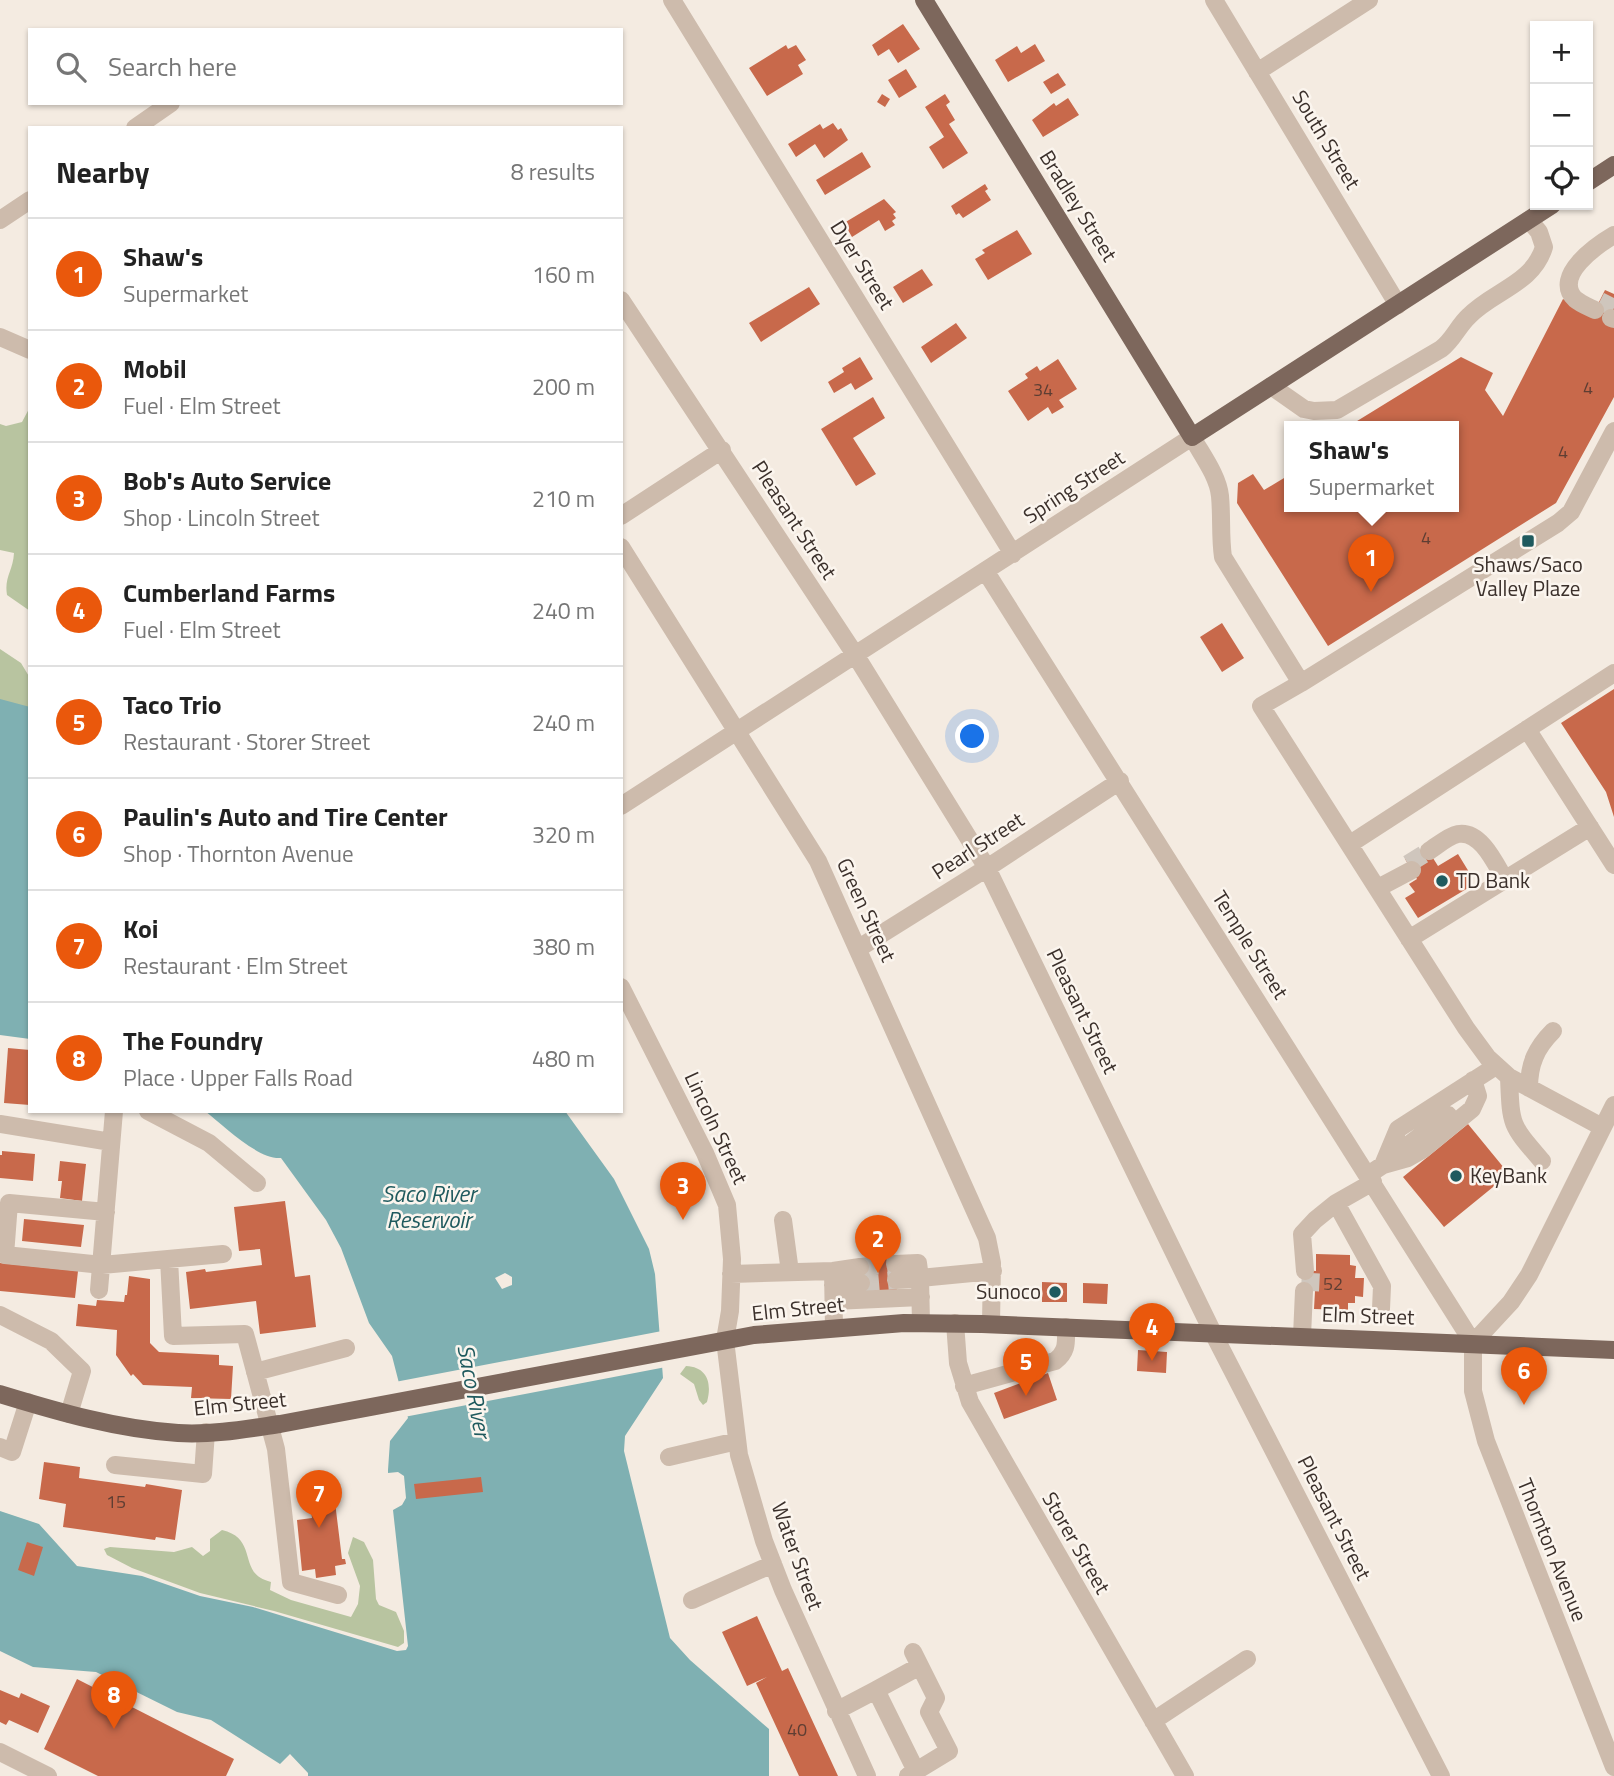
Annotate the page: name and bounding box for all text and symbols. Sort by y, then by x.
map controls [1530,21,1593,210]
button: + [1530,21,1593,84]
search box [28,28,623,105]
text: Search here [108,47,237,86]
icon: search [52,48,90,86]
street label: South Street [1285,84,1369,196]
button: − [1530,84,1593,147]
street label: Bradley Street [1032,144,1126,268]
button: locate [1530,147,1593,210]
text: Nearby [56,149,149,195]
text: 8 results [511,154,595,189]
street label: Dyer Street [823,214,903,316]
text: Shaw's [123,237,203,276]
text: 1 [73,257,85,292]
text: 160 m [532,257,595,292]
text: Supermarket [123,276,248,311]
text: Mobil [123,349,187,388]
text: 2 [73,369,85,404]
text: 200 m [532,369,595,404]
house number: 4 [1583,374,1593,401]
house number: 34 [1033,376,1053,403]
text: Fuel · Elm Street [123,388,281,423]
popup [1284,421,1459,512]
text: Shaw's [1309,430,1389,469]
house number: 4 [1558,438,1568,465]
street label: Spring Street [1016,441,1131,531]
street label: Pleasant Street [744,454,846,586]
text: Bob's Auto Service [123,461,331,500]
text: Supermarket [1309,469,1434,504]
text: 3 [73,481,85,516]
text: 210 m [532,481,595,516]
text: Shop · Lincoln Street [123,500,320,535]
house number: 4 [1421,524,1431,551]
marker: Shaws/Saco Valley Plaze [1520,533,1536,549]
pin: 1 [1348,534,1394,592]
place label: Shaws/Saco Valley Plaze [1473,548,1583,604]
text: Cumberland Farms [123,573,335,612]
text: 4 [73,593,85,628]
text: 240 m [532,593,595,628]
text: Fuel · Elm Street [123,612,281,647]
text: Taco Trio [123,685,222,724]
text: 5 [73,705,85,740]
text: 240 m [532,705,595,740]
your location [955,719,989,753]
text: Restaurant · Storer Street [123,724,370,759]
text: Paulin's Auto and Tire Center [123,797,448,836]
street label: Pearl Street [925,803,1030,887]
text: 6 [73,817,85,852]
text: 320 m [532,817,595,852]
text: Shop · Thornton Avenue [123,836,354,871]
street label: Green Street [829,852,905,967]
place label: TD Bank [1456,864,1530,896]
marker: TD Bank [1434,873,1450,889]
street label: Temple Street [1205,884,1297,1005]
text: Koi [123,909,159,948]
text: 7 [73,929,85,964]
text: 380 m [532,929,595,964]
street label: Pleasant Street [1039,942,1127,1079]
text: Restaurant · Elm Street [123,948,348,983]
text: The Foundry [123,1021,263,1060]
text: 8 [73,1041,85,1076]
text: 480 m [532,1041,595,1076]
text: Place · Upper Falls Road [123,1060,353,1095]
street label: Lincoln Street [677,1066,757,1190]
place label: KeyBank [1470,1159,1547,1191]
pin: 3 [660,1162,706,1220]
marker: KeyBank [1448,1168,1464,1184]
water label: Saco River Reservoir [382,1176,479,1237]
pin: 2 [855,1215,901,1273]
house number: 52 [1323,1270,1343,1297]
place label: Sunoco [976,1275,1041,1307]
marker: Sunoco [1047,1284,1063,1300]
street label: Elm Street [750,1287,846,1329]
street label: Elm Street [1321,1297,1416,1333]
pin: 4 [1129,1303,1175,1361]
pin: 5 [1003,1338,1049,1396]
water label: Saco River [448,1341,501,1443]
pin: 6 [1501,1347,1547,1405]
street label: Elm Street [192,1382,288,1424]
street label: Pleasant Street [1290,1450,1380,1586]
pin: 7 [296,1470,342,1528]
street label: Thornton Avenue [1510,1473,1596,1626]
street label: Storer Street [1035,1485,1119,1600]
house number: 15 [106,1488,126,1515]
street label: Water Street [764,1497,832,1615]
pin: 8 [91,1671,137,1729]
house number: 40 [787,1716,807,1743]

